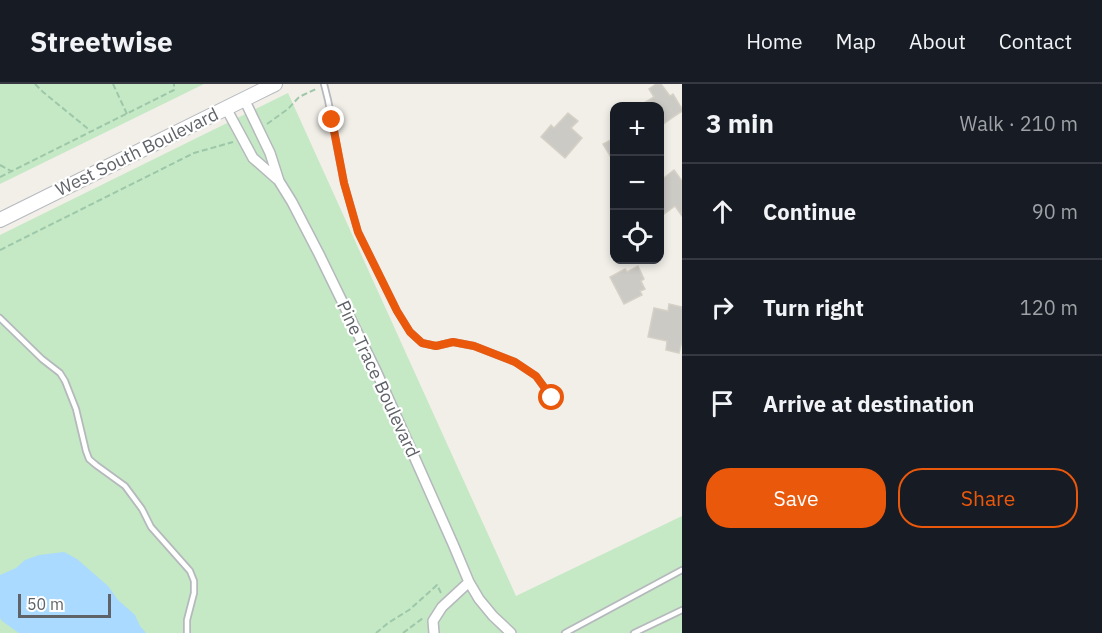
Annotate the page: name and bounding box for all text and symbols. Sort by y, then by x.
text: Streetwise [30,23,173,60]
text: Home [746,27,803,55]
text: Map [836,27,876,55]
text: About [909,27,966,55]
text: Contact [999,27,1072,55]
street label: West South Boulevard [52,102,222,201]
map controls [610,102,664,264]
button: + [610,102,664,156]
route end [318,106,344,132]
text: 3 min [706,106,774,140]
text: Walk · 210 m [960,110,1078,137]
button: − [610,156,664,210]
icon: ahead [706,195,739,228]
text: Continue [763,197,856,226]
text: 90 m [1032,198,1078,225]
button: locate [610,210,664,264]
icon: right [706,291,739,324]
text: Turn right [763,293,864,322]
text: 120 m [1020,294,1078,321]
street label: Pine Trace Boulevard [332,297,425,461]
route start [538,384,564,410]
icon: arrive [706,387,739,420]
text: Arrive at destination [763,389,974,418]
button: Save [706,468,886,528]
button: Share [898,468,1078,528]
scale bar [18,591,111,618]
text: 50 m [27,594,64,614]

